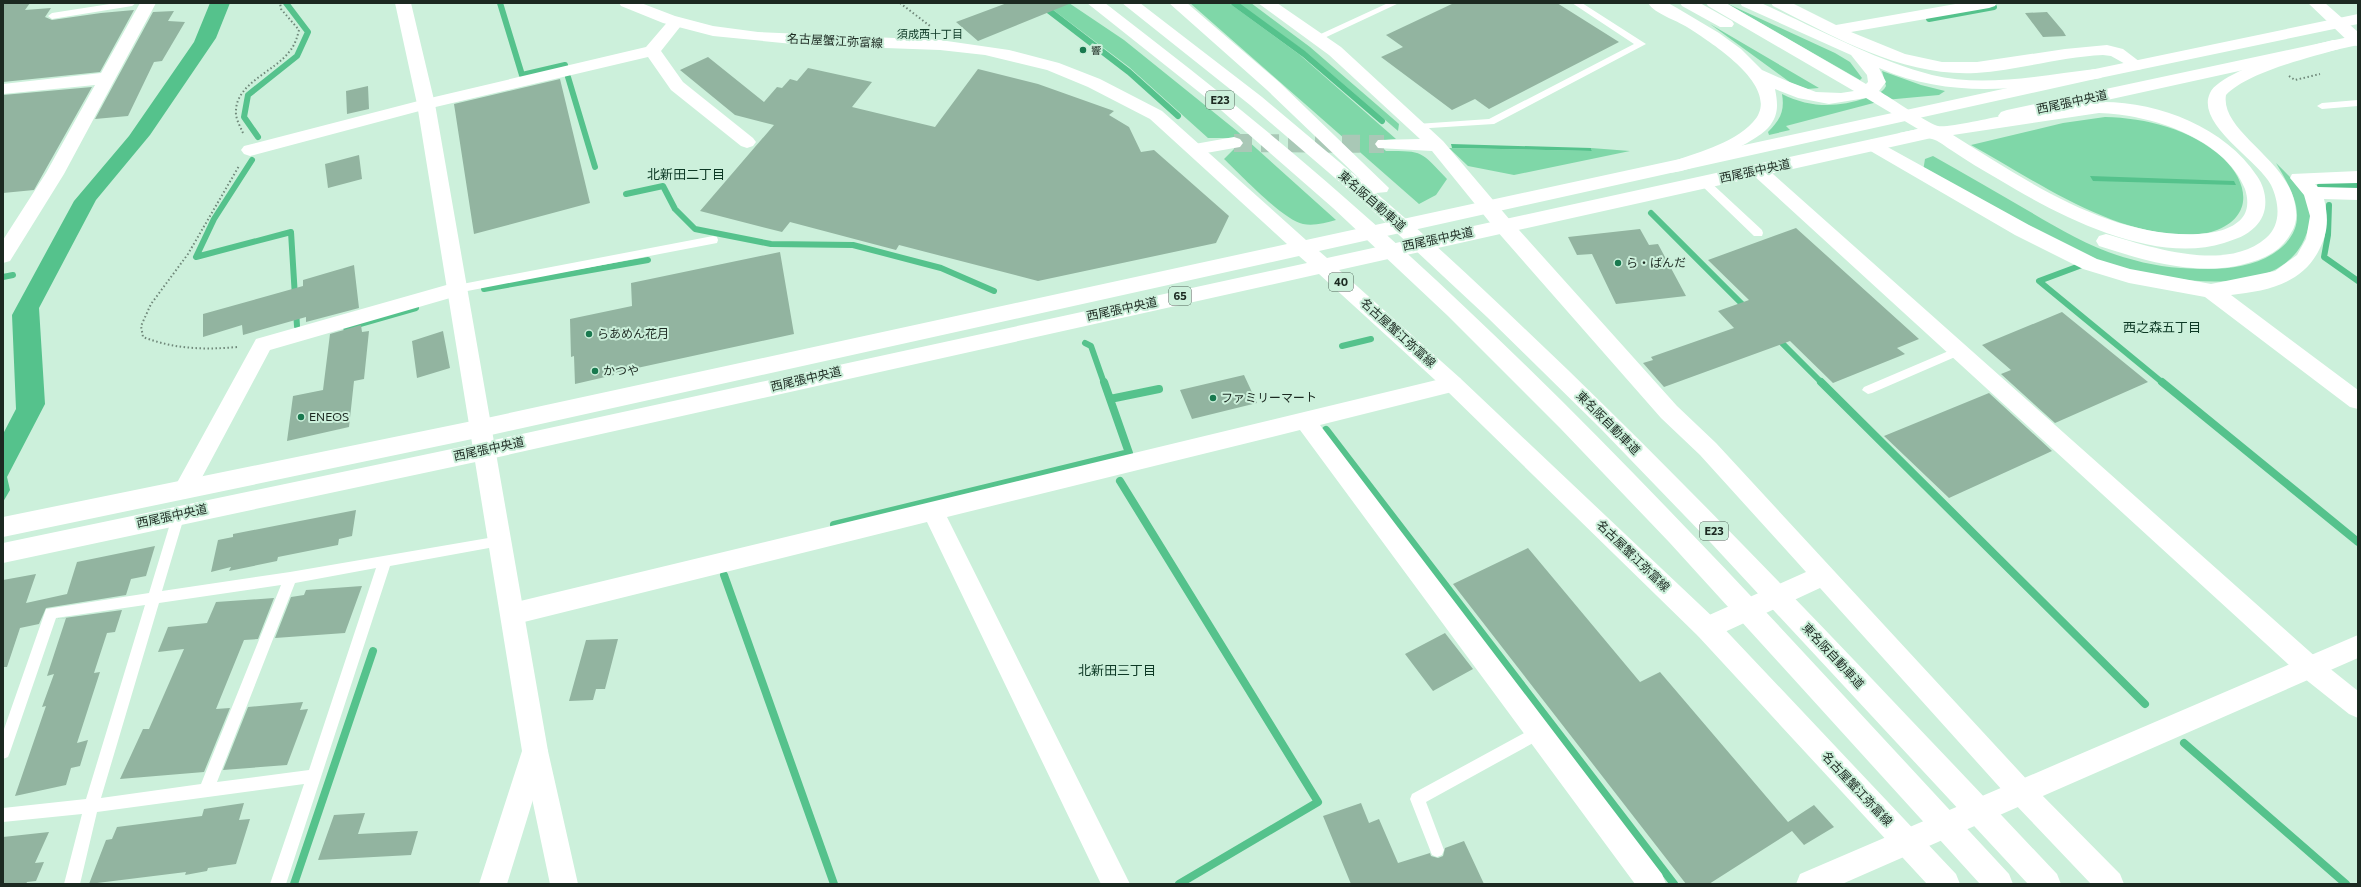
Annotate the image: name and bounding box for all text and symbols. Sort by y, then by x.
district label: 須成西十丁目 [897,27,963,40]
street label: 名古屋蟹江弥富線 [787,30,883,50]
place label: 響 [1091,44,1101,56]
marker: 響 [1078,45,1088,55]
street label: 西尾張中央道 [2035,87,2108,115]
road number: E23 [1206,91,1234,109]
street label: 西尾張中央道 [1718,156,1791,184]
district label: 北新田二丁目 [647,166,725,182]
street label: 東名阪自動車道 [1336,167,1409,233]
street label: 西尾張中央道 [1401,224,1474,252]
place label: ら・ばんだ [1626,255,1686,269]
marker: ら・ばんだ [1613,258,1623,268]
road number: 40 [1329,273,1353,291]
road number: 65 [1169,287,1191,305]
street label: 西尾張中央道 [1085,294,1158,322]
street label: 名古屋蟹江弥富線 [1358,295,1439,370]
district label: 西之森五丁目 [2123,319,2201,335]
place label: らあめん花月 [597,326,669,340]
marker: らあめん花月 [584,329,594,339]
place label: かつや [603,363,639,377]
street label: 西尾張中央道 [769,363,842,393]
marker: かつや [590,366,600,376]
street label: 東名阪自動車道 [1574,388,1643,457]
place label: ファミリーマート [1221,390,1317,404]
marker: ファミリーマート [1208,393,1218,403]
place label: ENEOS [309,409,349,423]
marker: ENEOS [296,412,306,422]
street label: 西尾張中央道 [452,434,525,462]
street label: 西尾張中央道 [135,501,208,529]
street label: 名古屋蟹江弥富線 [1594,517,1673,594]
road number: E23 [1700,522,1728,540]
street label: 東名阪自動車道 [1800,620,1868,691]
district label: 北新田三丁目 [1078,662,1156,678]
street label: 名古屋蟹江弥富線 [1820,748,1896,828]

